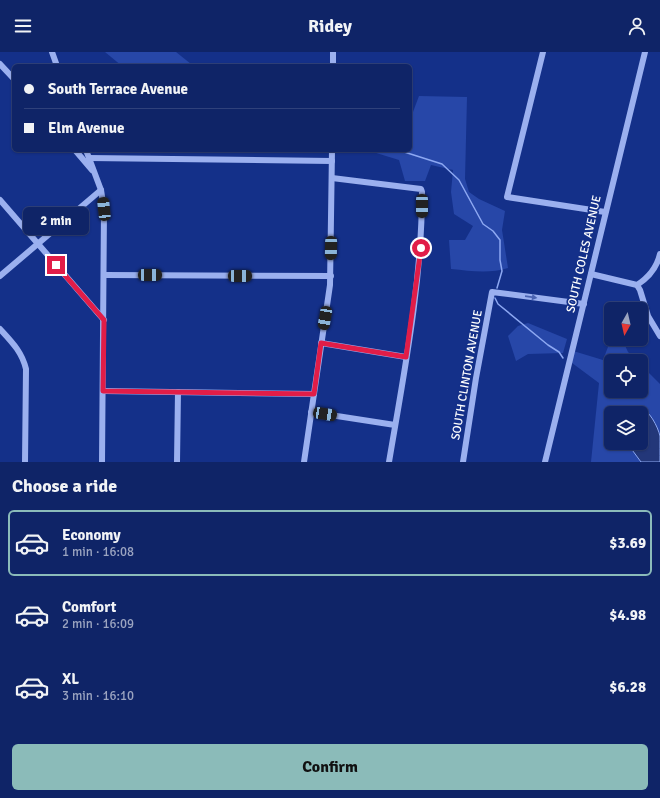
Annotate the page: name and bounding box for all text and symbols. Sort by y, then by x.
icon: menu [12,15,34,37]
text: Ridey [308,15,352,37]
icon: person [626,15,648,37]
text: South Terrace Avenue [48,80,188,98]
text: Elm Avenue [48,119,124,137]
car [416,194,428,218]
street label: SOUTH COLES AVENUE [563,194,605,314]
car [97,196,111,222]
callout: 2 min [23,207,89,235]
text: 2 min [40,213,72,229]
car [325,236,337,260]
route start [412,239,430,257]
route end [47,256,65,274]
car [138,269,162,281]
car [228,270,252,282]
one-way arrow [525,294,537,300]
north arrow [604,302,648,346]
map controls [604,302,648,450]
car [317,305,333,331]
street label: SOUTH CLINTON AVENUE [448,309,486,441]
button: locate [604,354,648,398]
car [312,406,338,422]
button: layers [604,406,648,450]
text: Choose a ride [12,475,117,497]
icon: car [14,525,50,561]
text: Economy [62,526,121,544]
text: $3.69 [609,534,646,552]
text: 1 min · 16:08 [62,544,134,560]
icon: car [14,597,50,633]
text: Comfort [62,598,116,616]
text: $4.98 [609,606,646,624]
text: 2 min · 16:09 [62,616,134,632]
icon: car [14,669,50,705]
text: XL [62,670,79,688]
text: $6.28 [609,678,646,696]
text: 3 min · 16:10 [62,688,134,704]
button: Confirm [12,744,648,790]

